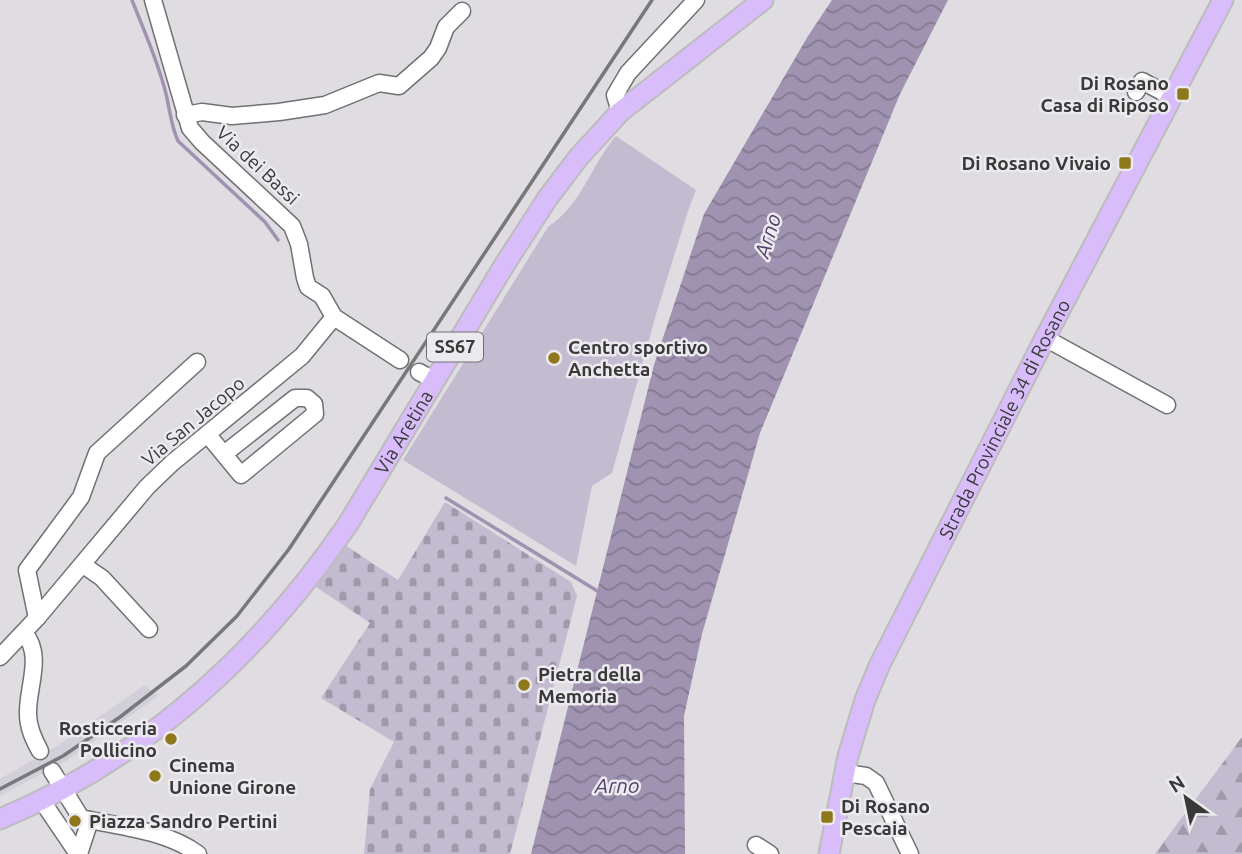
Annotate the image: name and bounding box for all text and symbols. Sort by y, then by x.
place label: Di Rosano Casa di Riposo [1040,72,1169,116]
marker: Di Rosano Casa di Riposo [1175,86,1191,102]
street label: Via dei Bassi [212,121,304,209]
place label: Di Rosano Vivaio [961,152,1111,174]
marker: Di Rosano Vivaio [1117,155,1133,171]
water label: Arno [749,211,785,261]
street label: Strada Provinciale 34 di Rosano [934,295,1074,543]
road number: SS67 [427,332,483,362]
place label: Centro sportivo Anchetta [568,336,708,380]
marker: Centro sportivo Anchetta [546,350,562,366]
street label: Via San Jacopo [137,372,249,470]
street label: Via Aretina [370,386,437,478]
place label: Pietra della Memoria [538,663,641,707]
marker: Pietra della Memoria [516,677,532,693]
place label: Rosticceria Pollicino [59,717,157,761]
marker: Rosticceria Pollicino [163,731,179,747]
place label: Cinema Unione Girone [169,754,296,798]
north arrow [1151,763,1221,833]
marker: Cinema Unione Girone [147,768,163,784]
text: N [1165,771,1189,797]
water label: Arno [594,773,639,797]
place label: Di Rosano Pescaia [841,795,930,839]
marker: Di Rosano Pescaia [819,809,835,825]
place label: Piazza Sandro Pertini [89,810,278,832]
marker: Piazza Sandro Pertini [67,813,83,829]

